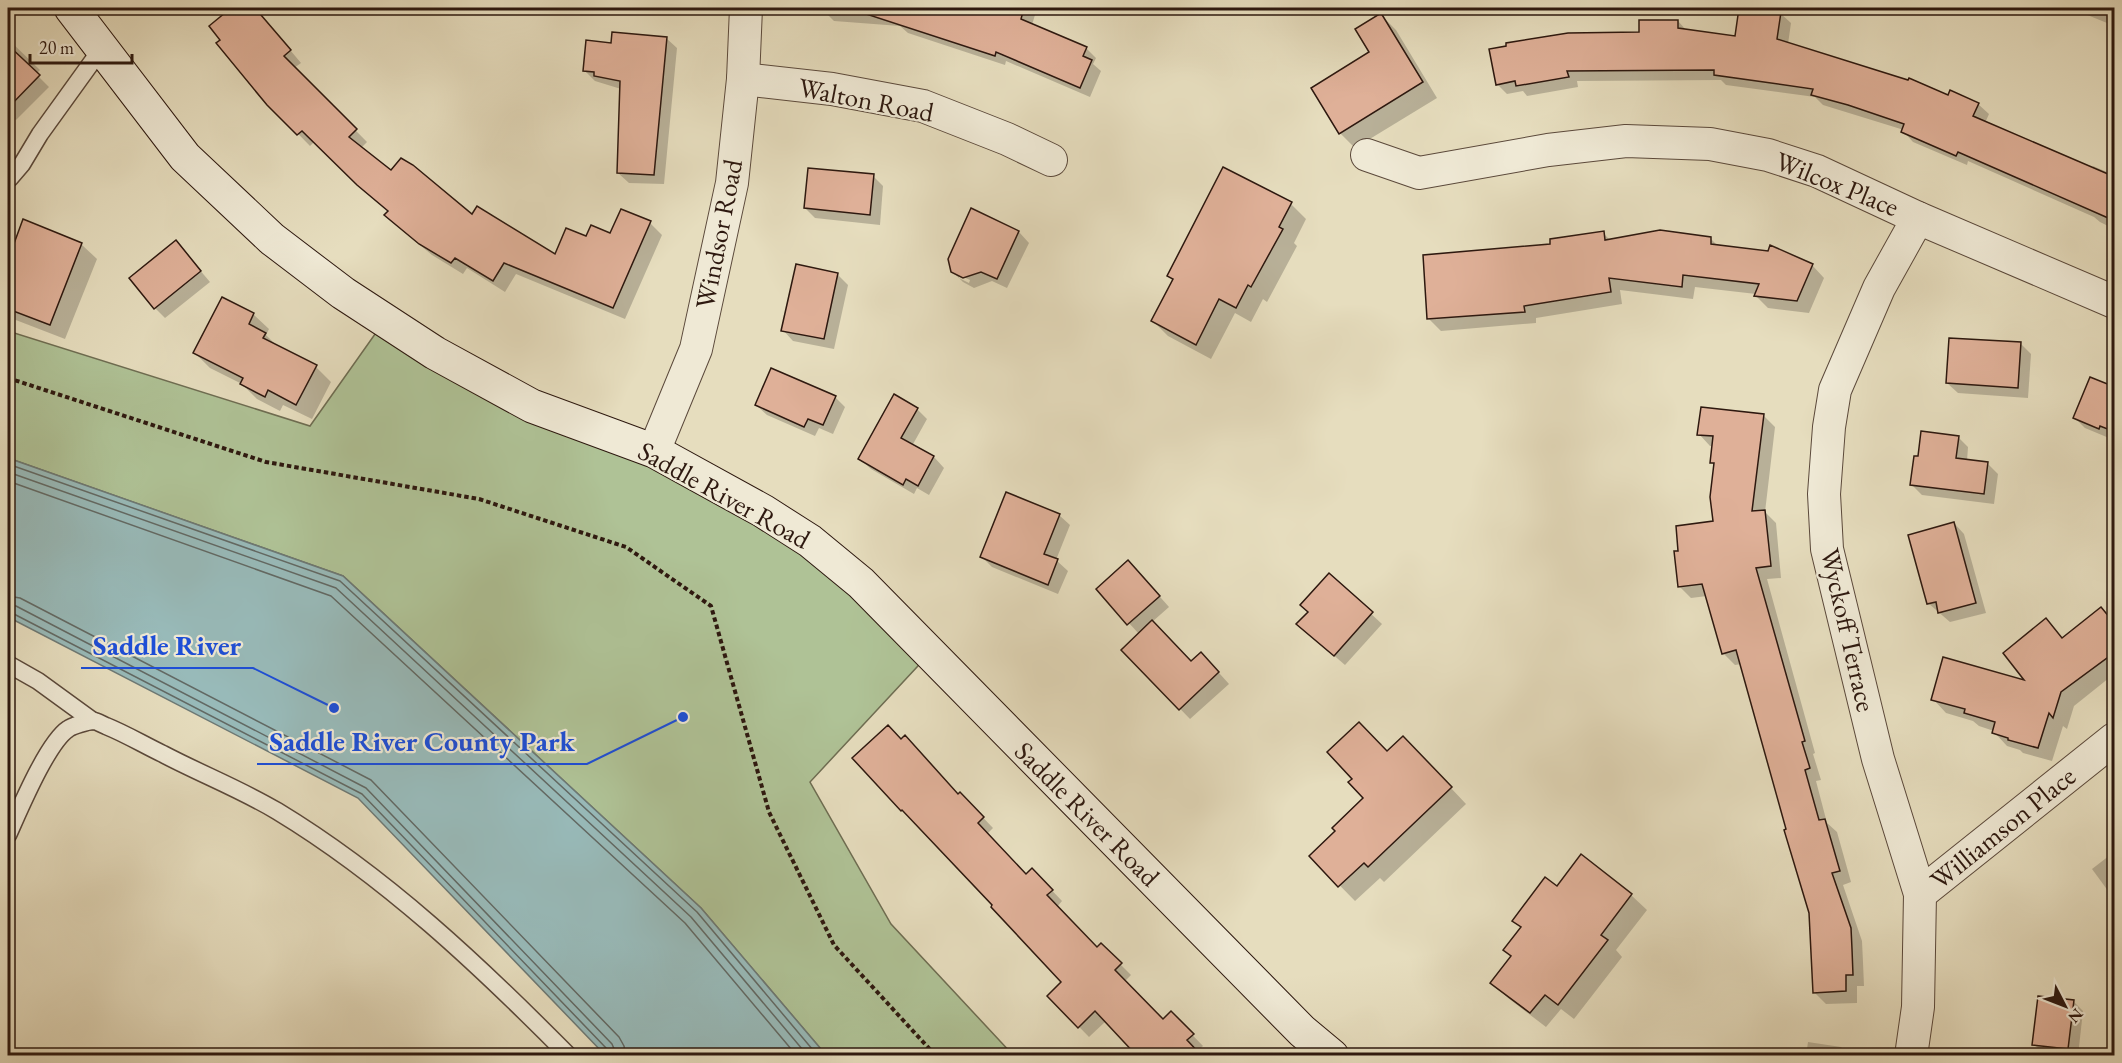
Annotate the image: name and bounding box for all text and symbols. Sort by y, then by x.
scale bar [30,27,132,65]
text: 20 m [39,36,74,59]
street label: Walton Road [795,69,937,130]
street label: Wilcox Place [1770,143,1904,224]
street label: Windsor Road [687,156,750,312]
street label: Saddle River Road [632,433,817,556]
street label: Wyckoff Terrace [1813,545,1884,715]
callout: Saddle River [81,622,253,668]
text: Saddle River [93,627,242,663]
callout: Saddle River County Park [257,718,587,764]
text: Saddle River County Park [269,723,576,759]
street label: Saddle River Road [1007,734,1168,894]
street label: Williamson Place [1923,758,2082,897]
north arrow [2035,976,2095,1036]
text: N [2064,1004,2088,1028]

